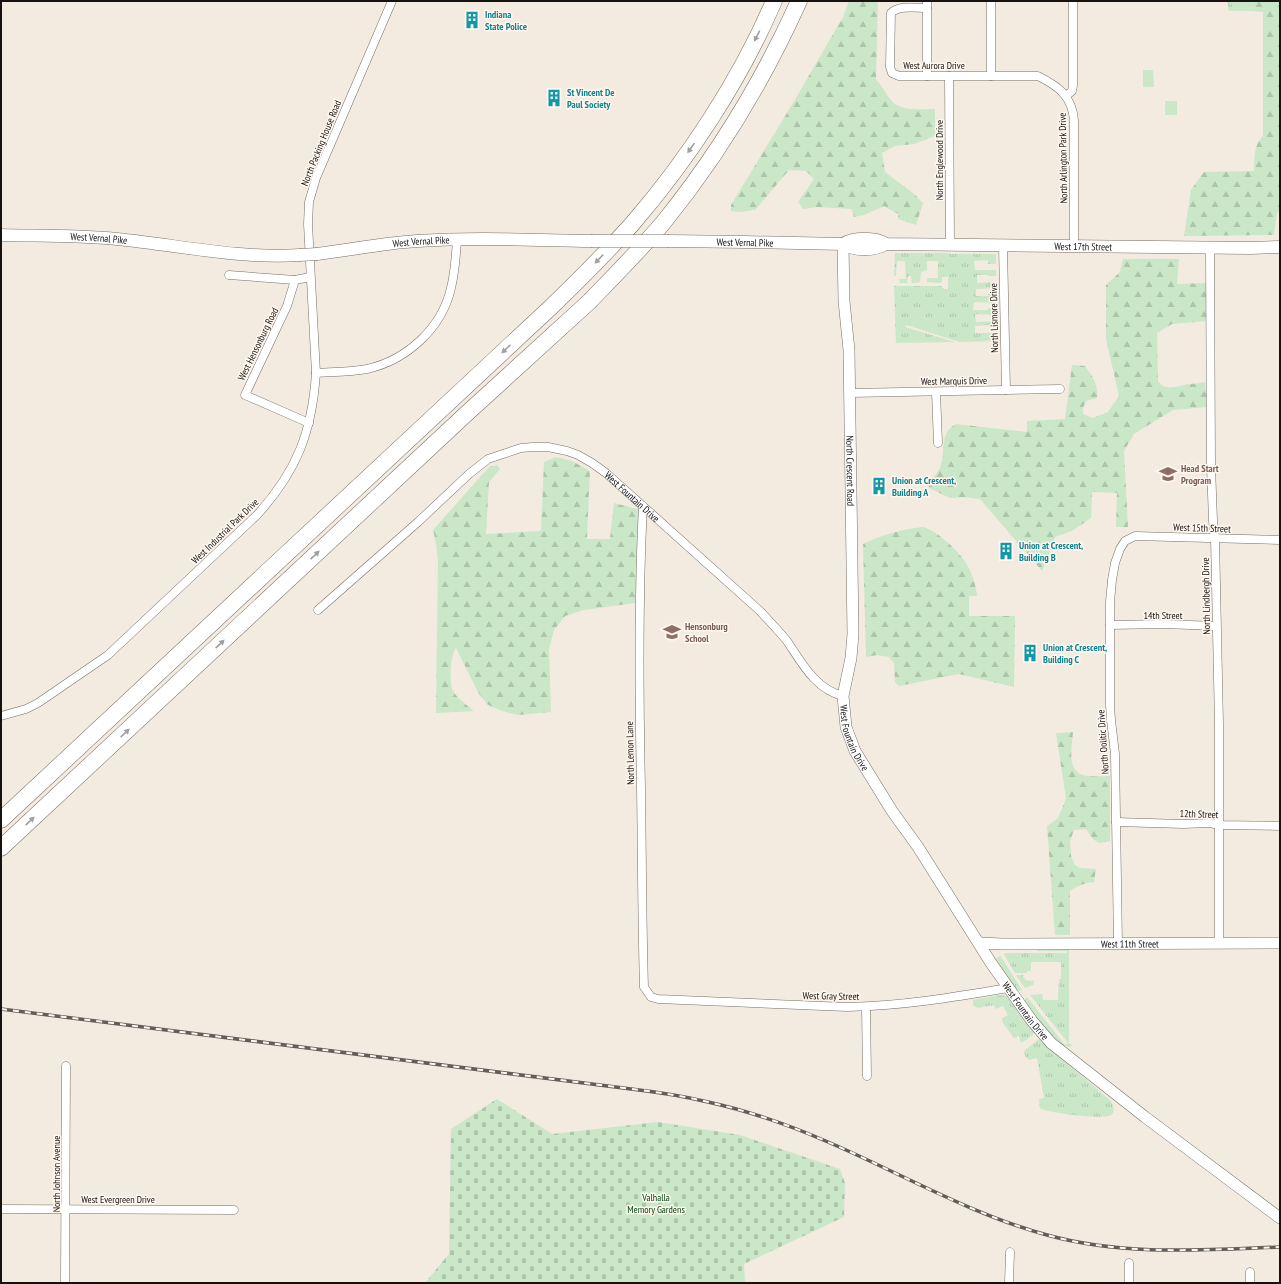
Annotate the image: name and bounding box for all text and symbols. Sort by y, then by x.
place label: Indiana State Police [485,8,527,33]
building icon: Indiana State Police [462,10,482,30]
one-way arrow [754,30,760,42]
street label: West Aurora Drive [903,59,965,72]
place label: St Vincent De Paul Society [567,86,615,111]
building icon: St Vincent De Paul Society [544,88,564,108]
street label: North Packing House Road [298,98,344,188]
street label: North Arlington Park Drive [1056,113,1070,203]
street label: North Englewood Drive [933,120,946,200]
one-way arrow [687,143,695,153]
street label: West Vernal Pike [70,230,128,247]
street label: West Vernal Pike [392,233,450,250]
street label: West Vernal Pike [716,235,774,249]
street label: West 17th Street [1054,239,1112,253]
one-way arrow [595,254,604,263]
street label: North Lismore Drive [987,283,1001,353]
street label: West Hensonburg Road [235,305,281,383]
one-way arrow [501,344,511,354]
street label: West Marquis Drive [921,374,987,388]
street label: North Crescent Road [844,435,858,506]
place label: Head Start Program [1181,462,1219,487]
school or university icon: Head Start Program [1158,464,1178,484]
street label: West Fountain Drive [602,468,663,525]
place label: Union at Crescent, Building A [892,474,956,499]
building icon: Union at Crescent, Building A [869,476,889,496]
street label: West Industrial Park Drive [189,496,261,566]
street label: West 15th Street [1173,520,1231,536]
place label: Union at Crescent, Building B [1019,539,1083,564]
building icon: Union at Crescent, Building B [996,541,1016,561]
one-way arrow [310,550,320,560]
street label: North Lindbergh Drive [1199,557,1213,635]
street label: 14th Street [1144,609,1183,622]
place label: Hensonburg School [685,620,728,645]
school or university icon: Hensonburg School [662,622,682,642]
one-way arrow [215,639,225,649]
place label: Union at Crescent, Building C [1043,641,1107,666]
building icon: Union at Crescent, Building C [1020,643,1040,663]
street label: West Fountain Drive [837,704,872,773]
street label: North Oolitic Drive [1094,709,1112,775]
street label: North Lemon Lane [623,721,637,785]
one-way arrow [120,728,130,737]
street label: 12th Street [1179,807,1219,821]
one-way arrow [25,817,34,826]
street label: West 11th Street [1101,937,1159,950]
street label: West Fountain Drive [1000,979,1052,1043]
street label: West Gray Street [803,989,860,1003]
street label: North Johnson Avenue [50,1136,63,1212]
park label: Valhalla Memory Gardens [627,1191,685,1216]
street label: West Evergreen Drive [81,1193,155,1206]

